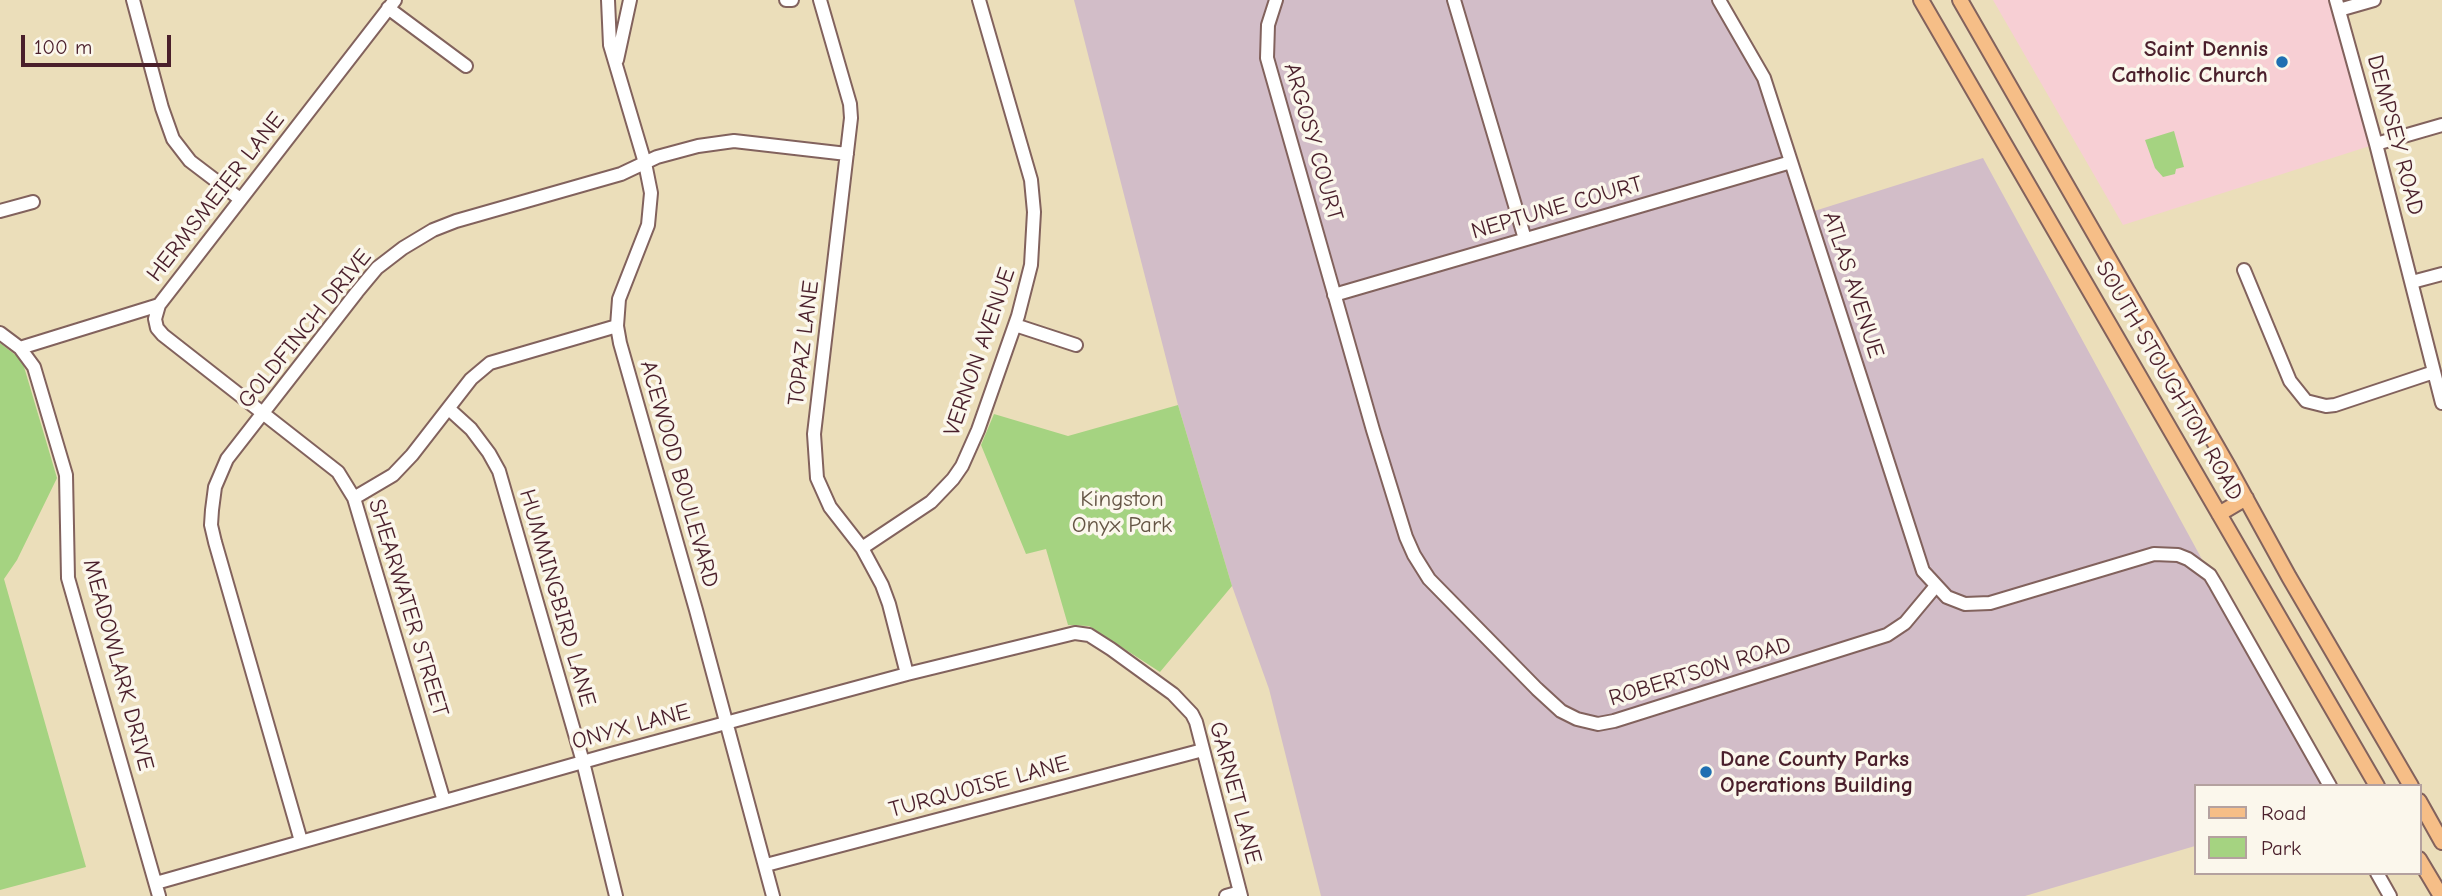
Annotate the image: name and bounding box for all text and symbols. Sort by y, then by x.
scale bar [24,21,175,65]
text: 100 m [34,35,92,59]
place label: Saint Dennis Catholic Church [2111,35,2268,89]
street label: DEMPSEY ROAD [2360,52,2430,218]
marker: Saint Dennis Catholic Church [2274,54,2290,70]
street label: ARGOSY COURT [1277,60,1349,224]
street label: HERMSMEIER LANE [141,107,291,287]
street label: NEPTUNE COURT [1468,170,1646,246]
street label: ATLAS AVENUE [1816,208,1890,362]
street label: GOLDFINCH DRIVE [232,244,378,414]
street label: SOUTH STOUGHTON ROAD [2089,257,2249,505]
street label: VERNON AVENUE [938,264,1022,440]
street label: TOPAZ LANE [783,279,825,407]
street label: ACEWOOD BOULEVARD [633,357,725,591]
park label: Kingston Onyx Park [1072,485,1172,539]
street label: HUMMINGBIRD LANE [513,486,601,710]
street label: SHEARWATER STREET [362,496,454,720]
street label: MEADOWLARK DRIVE [76,556,160,774]
street label: ROBERTSON ROAD [1606,631,1794,713]
street label: ONYX LANE [569,698,693,756]
street label: GARNET LANE [1203,719,1267,867]
place label: Dane County Parks Operations Building [1720,745,1913,799]
street label: TURQUOISE LANE [886,750,1072,824]
marker: Dane County Parks Operations Building [1698,764,1714,780]
legend [2194,784,2421,875]
text: Road [2261,801,2306,825]
text: Park [2261,836,2301,860]

